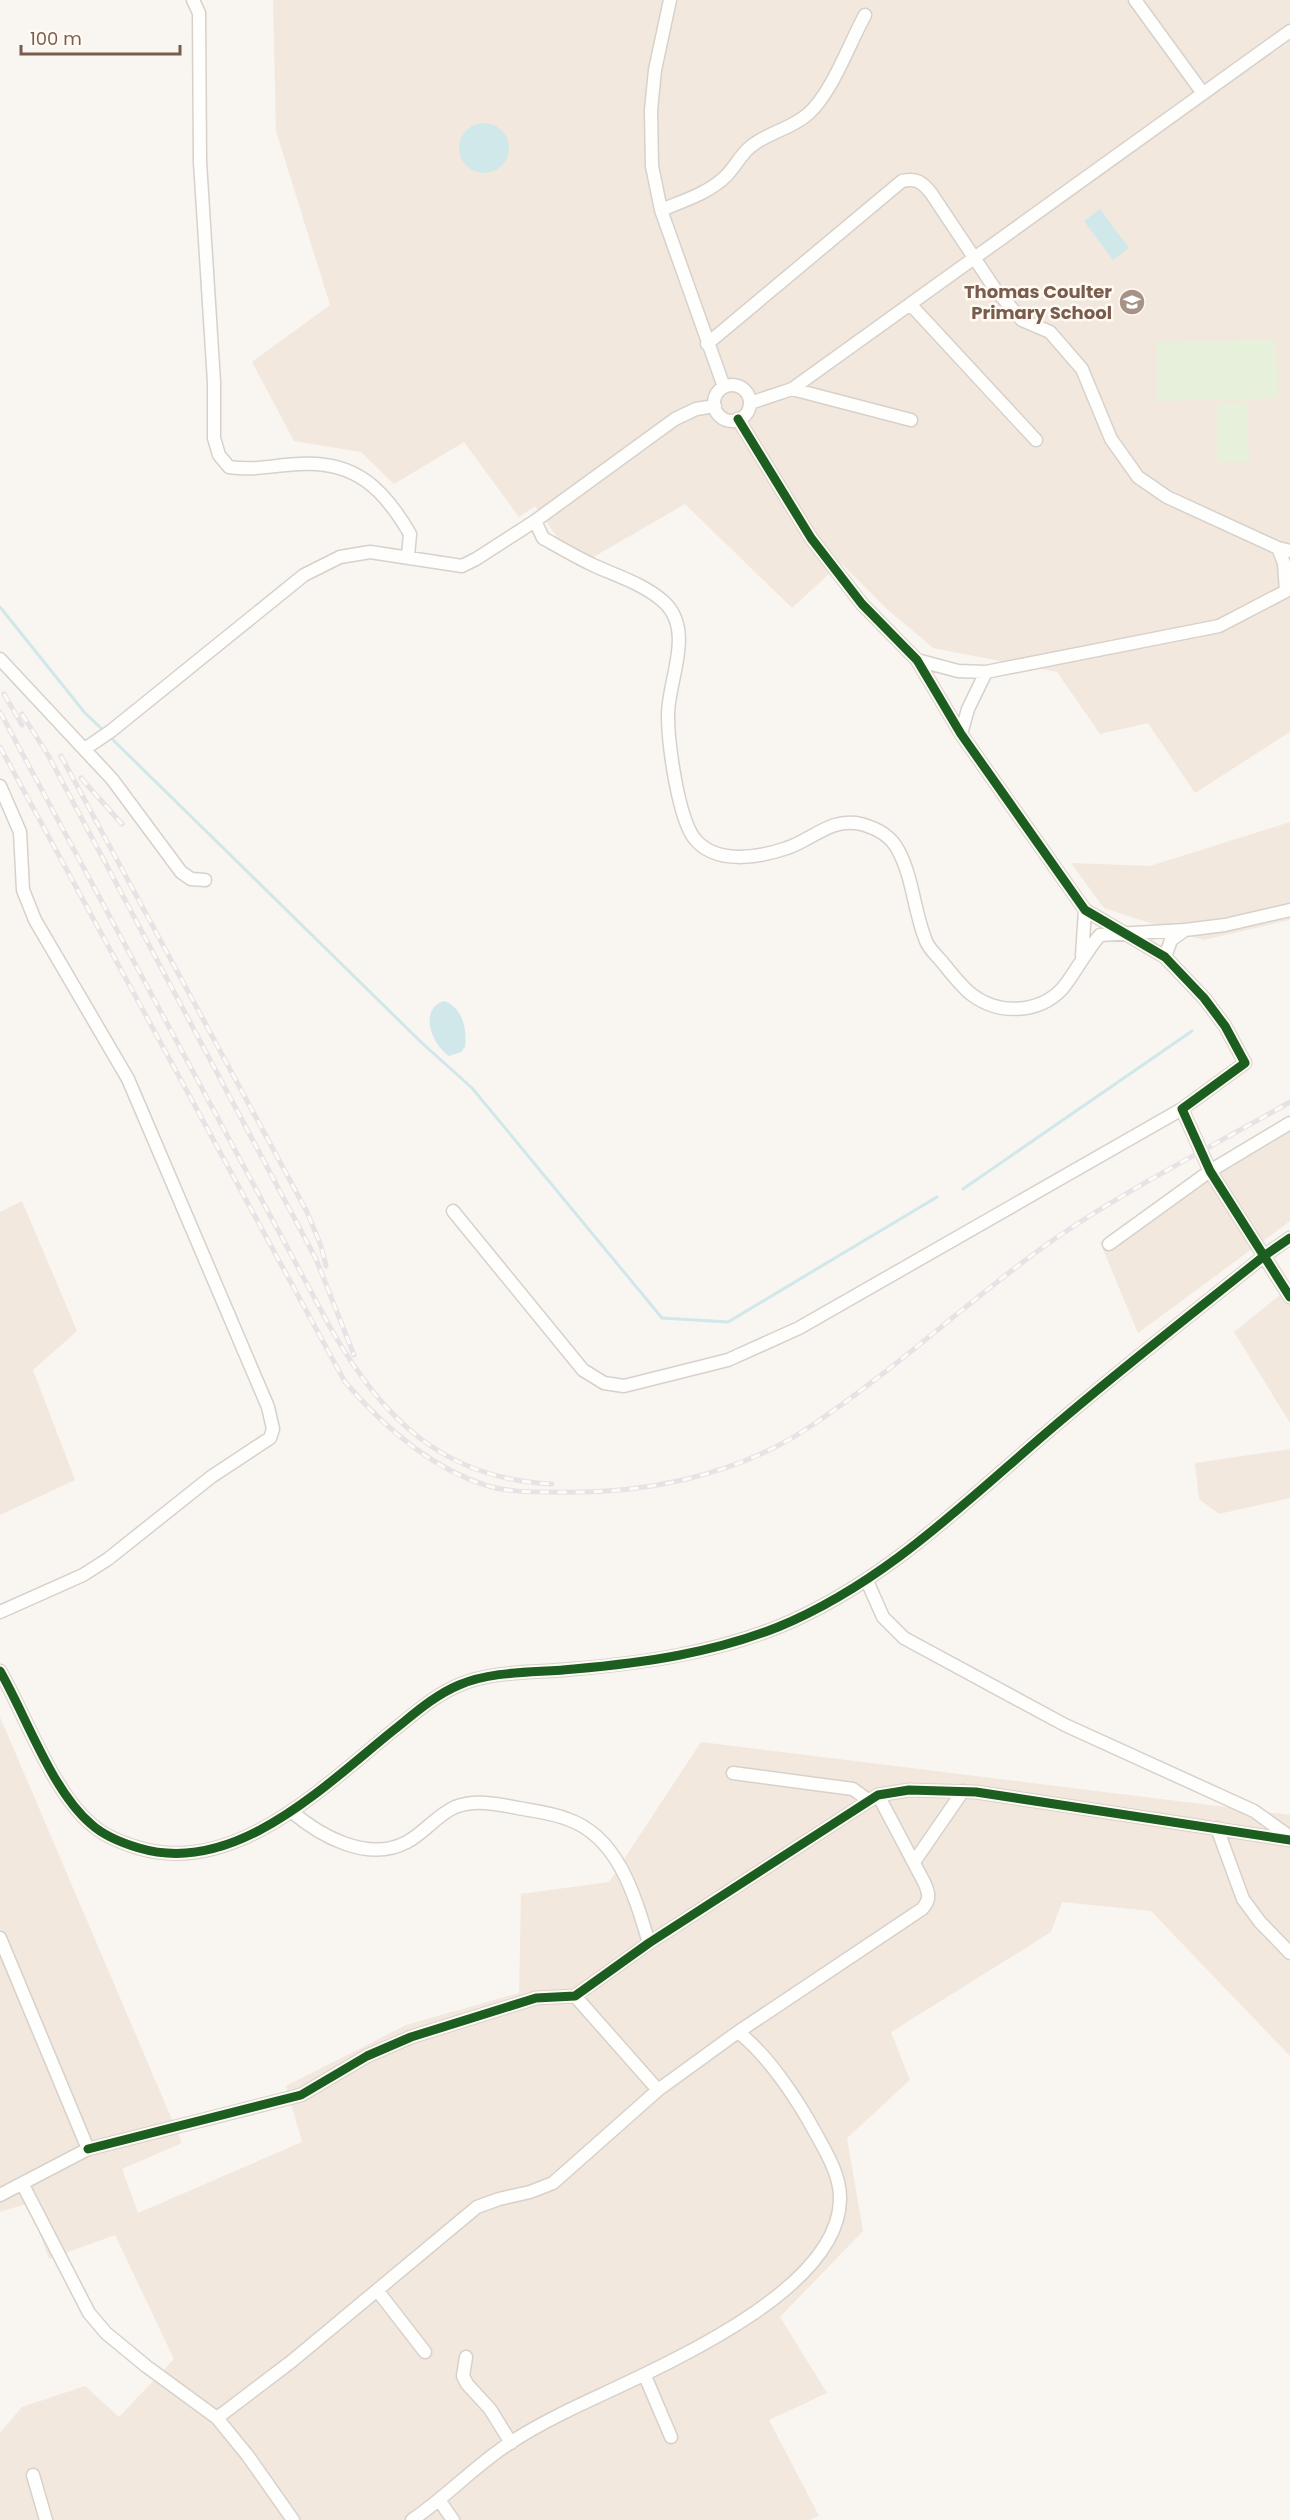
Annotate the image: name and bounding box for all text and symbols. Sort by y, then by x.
scale bar [21,18,180,56]
text: 100 m [30,26,82,51]
place label: Thomas Coulter Primary School [964,279,1112,325]
school or university icon: Thomas Coulter Primary School [1117,287,1147,317]

